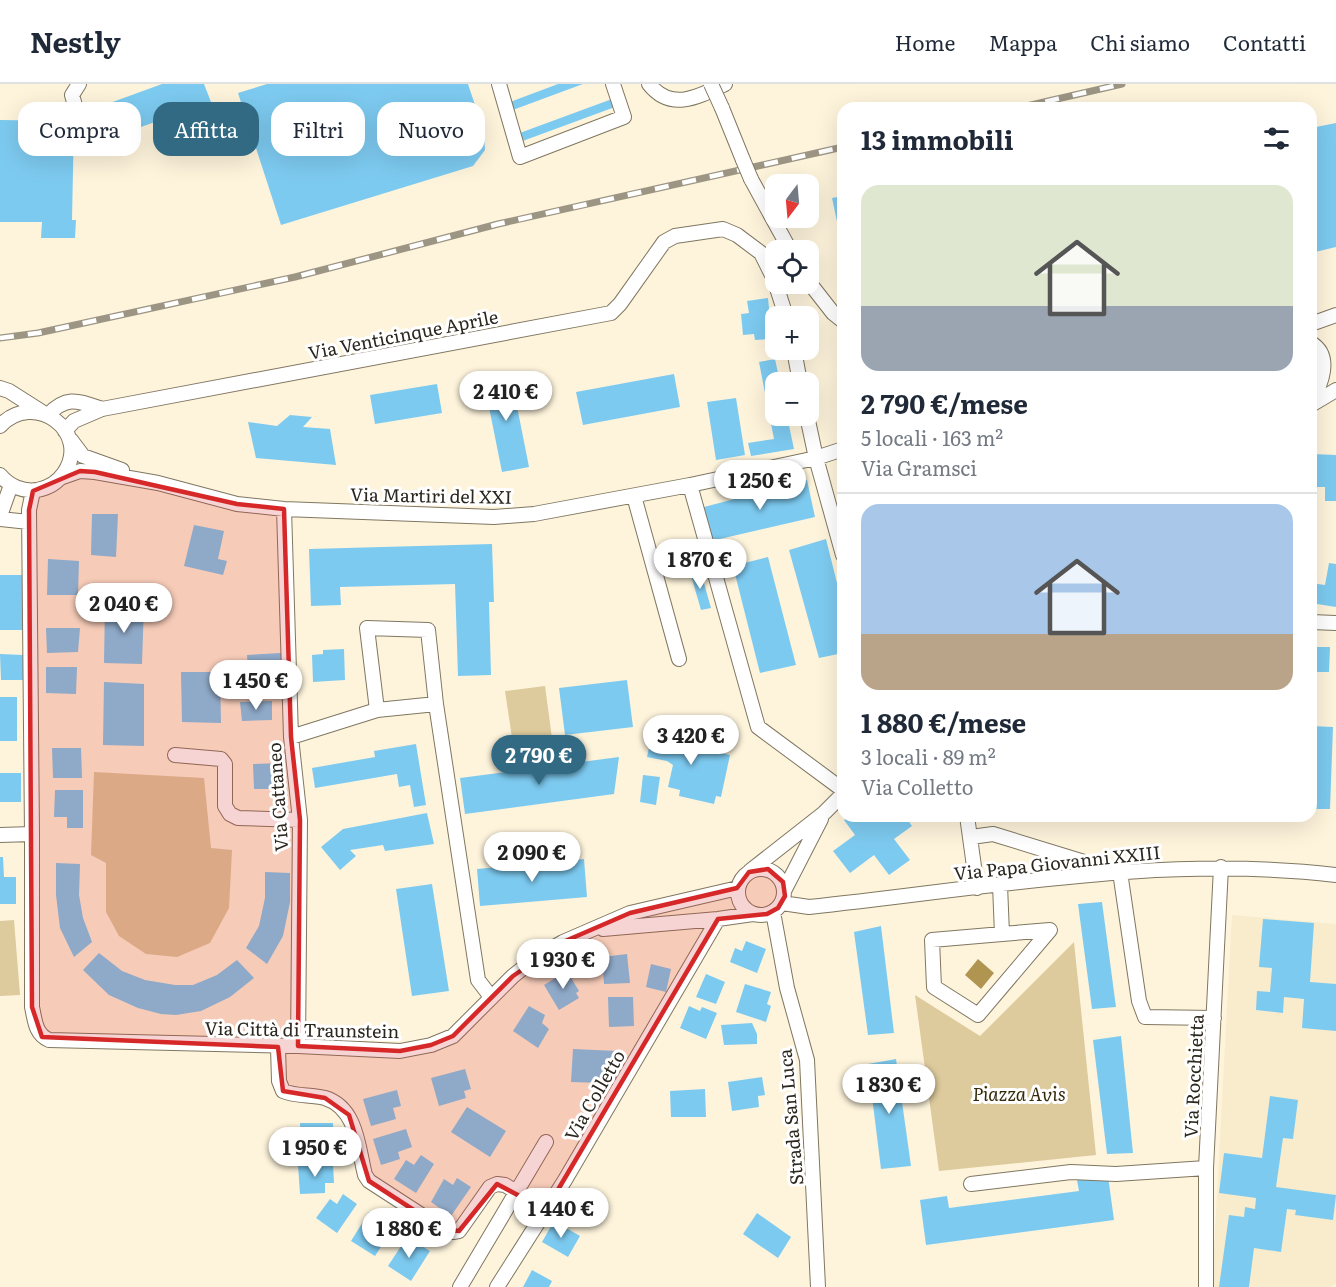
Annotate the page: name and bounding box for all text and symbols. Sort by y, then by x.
text: Nestly [30,20,121,62]
text: Home [895,26,956,57]
text: Mappa [989,26,1057,57]
text: Chi siamo [1090,26,1190,57]
text: Contatti [1223,26,1306,57]
chip: Compra [18,102,141,156]
chip: Affitta [153,102,259,156]
chip: Filtri [271,102,365,156]
chip: Nuovo [377,102,485,156]
text: 13 immobili [861,119,1013,158]
icon: filters [1260,122,1293,155]
north arrow [765,174,819,228]
map controls [765,174,819,426]
icon: home [1023,224,1131,332]
button: locate [765,240,819,294]
street label: Via Venticinque Aprile [306,302,500,366]
button: + [765,306,819,360]
pin: 2 410 € [451,371,561,422]
button: − [765,372,819,426]
text: 2 410 € [473,375,539,405]
text: 2 790 €/mese [861,383,1028,422]
text: 5 locali · 163 m² [861,422,1003,452]
text: Via Gramsci [861,452,977,482]
pin: 1 250 € [705,460,815,511]
text: 1 250 € [728,464,792,494]
street label: Via Martiri del XXI [350,480,512,510]
pin: 1 870 € [645,539,755,590]
text: 1 870 € [668,543,732,573]
icon: home [1023,543,1131,651]
pin: 2 040 € [69,583,179,634]
text: 2 040 € [89,587,159,617]
pin: 1 450 € [201,660,311,711]
text: 1 450 € [223,664,289,694]
text: 1 880 €/mese [861,702,1026,741]
pin: 3 420 € [636,715,746,766]
text: 3 420 € [657,719,725,749]
pin: 2 790 € [484,735,594,786]
text: 2 790 € [505,739,573,769]
street label: Via Cattaneo [260,741,294,853]
text: 3 locali · 89 m² [861,741,996,771]
text: Via Colletto [861,771,973,801]
pin: 2 090 € [477,832,587,883]
text: 2 090 € [498,836,566,866]
street label: Via Papa Giovanni XXIII [952,838,1162,886]
pin: 1 930 € [508,939,618,990]
text: 1 930 € [531,943,596,973]
street label: Via Rocchietta [1176,1013,1210,1139]
street label: Via Città di Traunstein [204,1014,400,1044]
street label: Via Colletto [557,1044,631,1146]
street label: Strada San Luca [771,1047,809,1186]
pin: 1 830 € [834,1064,944,1115]
text: 1 830 € [856,1068,922,1098]
park label: Piazza Avis [972,1080,1066,1107]
pin: 1 950 € [260,1127,370,1178]
text: 1 950 € [283,1131,347,1161]
pin: 1 440 € [506,1188,616,1239]
text: 1 440 € [528,1192,594,1222]
pin: 1 880 € [354,1208,464,1259]
text: 1 880 € [376,1212,442,1242]

